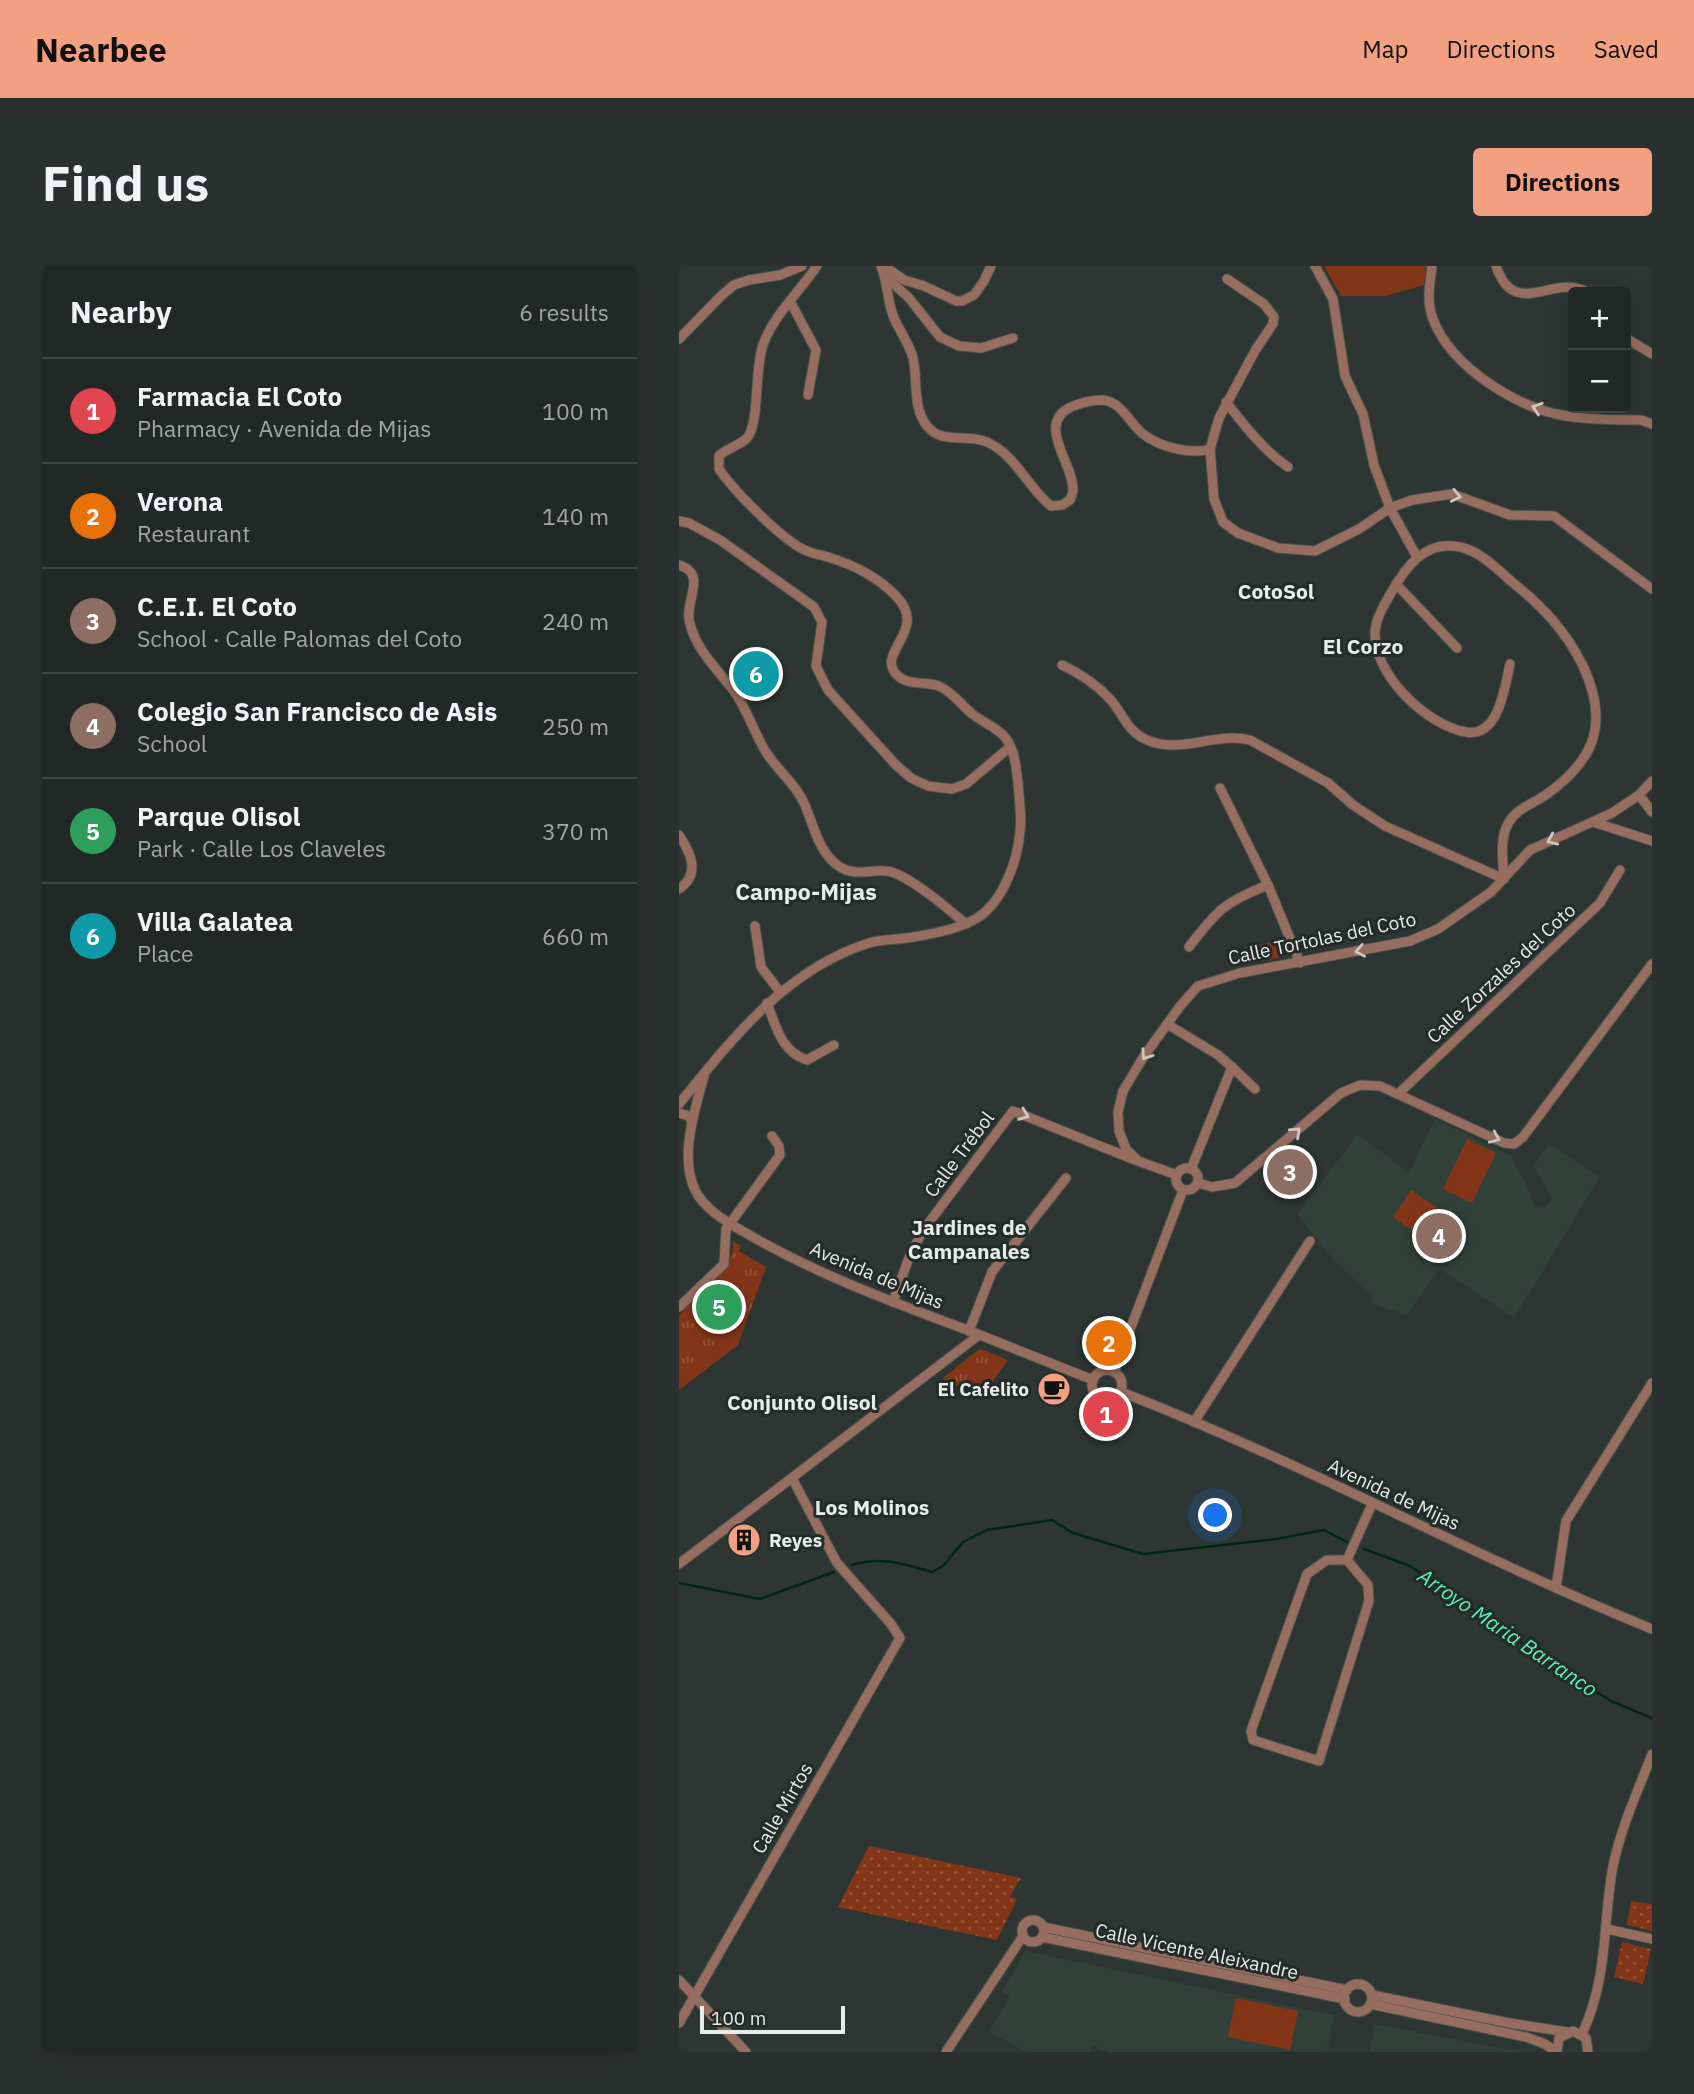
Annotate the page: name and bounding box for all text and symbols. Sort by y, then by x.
text: Nearbee [35,28,167,71]
text: Map [1362,33,1408,65]
text: Directions [1446,33,1556,65]
text: Saved [1594,33,1659,65]
button: Directions [1473,148,1652,216]
text: Find us [42,151,209,214]
map controls [1568,287,1631,413]
button: + [1568,287,1631,350]
text: Nearby [70,292,172,331]
text: 6 results [519,297,609,327]
button: − [1568,350,1631,413]
text: Farmacia El Coto [137,379,342,413]
text: 1 [86,396,100,426]
text: 100 m [542,396,609,426]
one-way arrow [1531,402,1543,416]
text: Pharmacy · Avenida de Mijas [137,413,431,443]
text: Verona [137,484,223,518]
one-way arrow [1450,488,1462,503]
text: 2 [86,501,100,531]
text: 140 m [542,501,609,531]
text: Restaurant [137,518,250,548]
district label: CotoSol [1238,577,1314,605]
text: C.E.I. El Coto [137,589,297,623]
text: 3 [86,606,100,636]
text: 240 m [542,606,609,636]
text: School · Calle Palomas del Coto [137,623,462,653]
district label: El Corzo [1323,632,1403,660]
pin: 6 [733,648,779,700]
text: Colegio San Francisco de Asis [137,694,497,728]
text: 4 [86,711,100,741]
text: 250 m [542,711,609,741]
text: School [137,728,207,758]
text: Parque Olisol [137,799,300,833]
text: 5 [86,816,100,846]
text: 370 m [542,816,609,846]
one-way arrow [1547,832,1559,846]
text: Park · Calle Los Claveles [137,833,386,863]
district label: Campo-Mijas [735,876,877,906]
street label: Calle Zorzales del Coto [1422,898,1580,1048]
text: Villa Galatea [137,904,293,938]
street label: Calle Tortolas del Coto [1226,906,1418,970]
text: 6 [86,921,100,951]
text: 660 m [542,921,609,951]
text: Place [137,938,194,968]
one-way arrow [1354,943,1366,958]
one-way arrow [1141,1047,1154,1060]
street label: Calle Trébol [919,1106,999,1202]
one-way arrow [1018,1107,1030,1121]
one-way arrow [1288,1128,1301,1141]
one-way arrow [1488,1130,1500,1144]
pin: 3 [1267,1146,1313,1198]
pin: 4 [1416,1210,1462,1262]
district label: Jardines de Campanales [908,1213,1030,1265]
street label: Avenida de Mijas [807,1236,947,1314]
pin: 5 [696,1281,742,1333]
pin: 2 [1086,1317,1132,1369]
cafe icon: El Cafelito [1035,1370,1073,1408]
place label: El Cafelito [937,1377,1029,1401]
district label: Conjunto Olisol [727,1388,877,1416]
pin: 1 [1083,1388,1129,1440]
street label: Avenida de Mijas [1324,1453,1464,1535]
district label: Los Molinos [815,1493,929,1521]
your location [1198,1498,1232,1532]
building icon: Reyes [725,1521,763,1559]
place label: Reyes [769,1528,822,1552]
water label: Arroyo Maria Barranco [1412,1561,1603,1703]
street label: Calle Mirtos [746,1758,818,1858]
street label: Calle Vicente Aleixandre [1093,1918,1301,1984]
scale bar [700,2003,845,2035]
text: 100 m [711,2006,766,2030]

